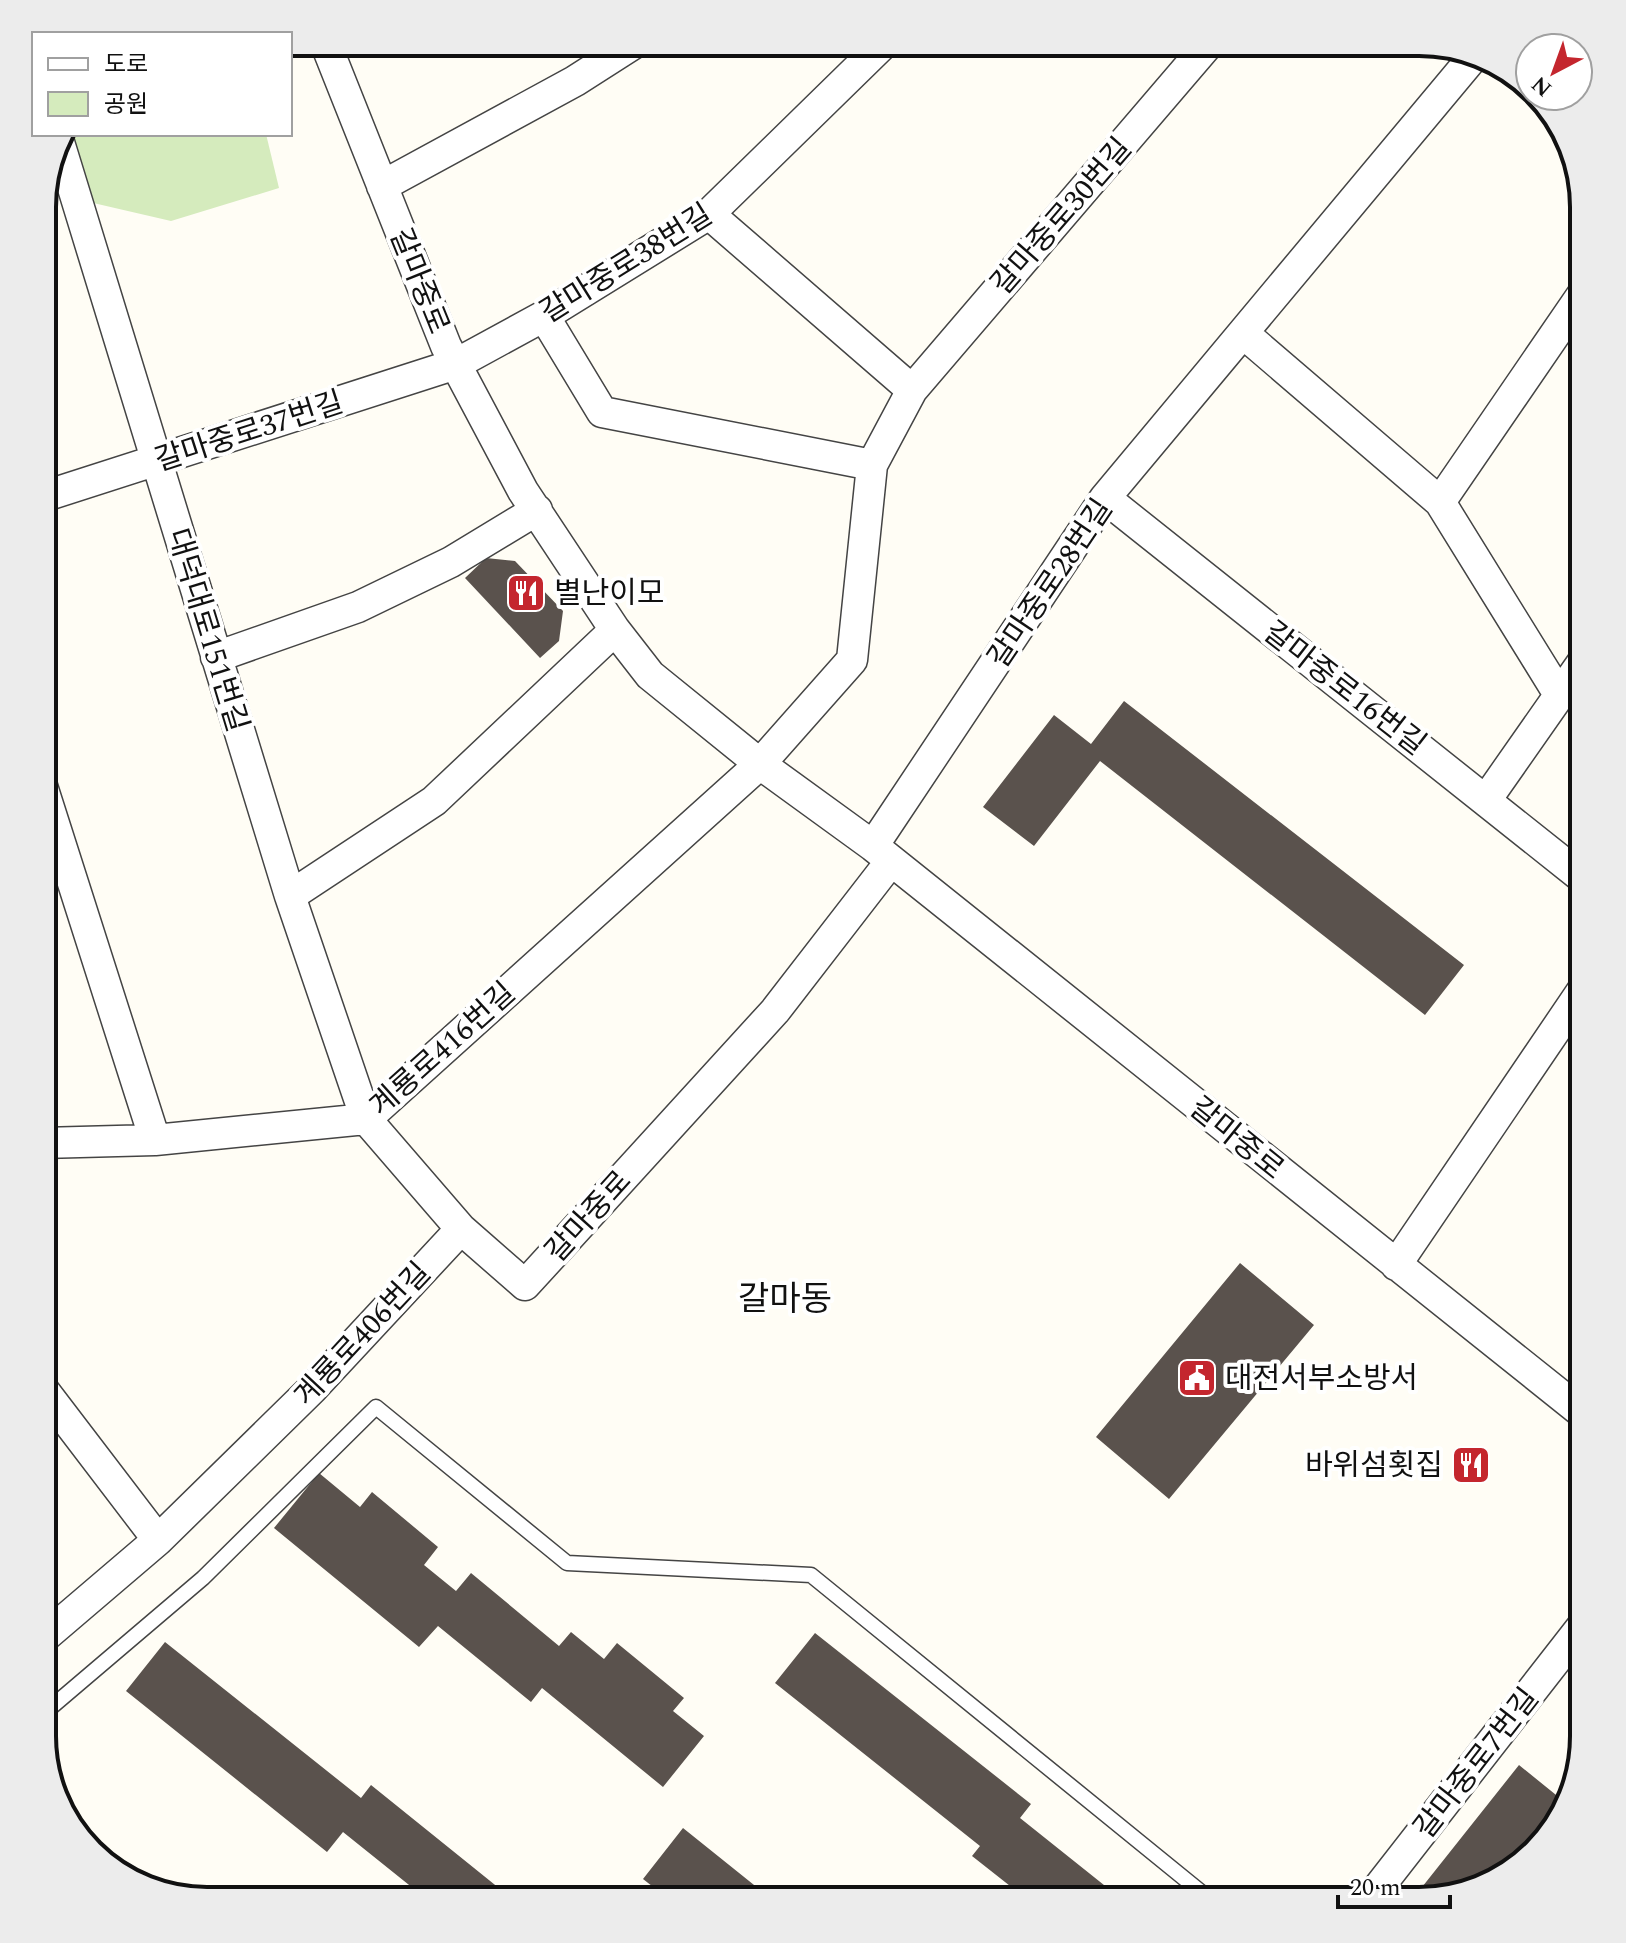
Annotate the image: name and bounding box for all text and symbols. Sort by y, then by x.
legend [32,32,292,136]
north arrow [1514,32,1594,112]
text: 도로 [104,47,148,83]
text: N [1524,68,1559,104]
text: 공원 [104,87,148,123]
street label: 갈마중로30번길 [980,128,1143,306]
street label: 갈마중로38번길 [531,193,722,335]
street label: 갈마중로 [377,222,461,341]
street label: 갈마중로37번길 [149,380,349,484]
street label: 갈마중로28번길 [977,490,1125,678]
street label: 대덕대로151번길 [154,523,260,738]
place label: 별난이모 [554,571,664,617]
restaurant icon: 별난이모 [505,572,547,614]
street label: 갈마중로16번길 [1253,610,1436,767]
street label: 계룡로416번길 [359,971,526,1128]
street label: 갈마중로 [1179,1086,1294,1191]
street label: 갈마중로 [535,1160,643,1273]
street label: 계룡로406번길 [284,1252,442,1417]
district label: 갈마동 [738,1274,832,1326]
place label: 대전서부소방서 [1225,1356,1418,1402]
public building icon: 대전서부소방서 [1176,1357,1218,1399]
place label: 바위섬횟집 [1305,1443,1443,1489]
restaurant icon: 바위섬횟집 [1450,1444,1492,1486]
street label: 갈마중로7번길 [1403,1678,1551,1849]
scale bar [1338,1859,1450,1909]
text: 20 m [1350,1870,1401,1906]

